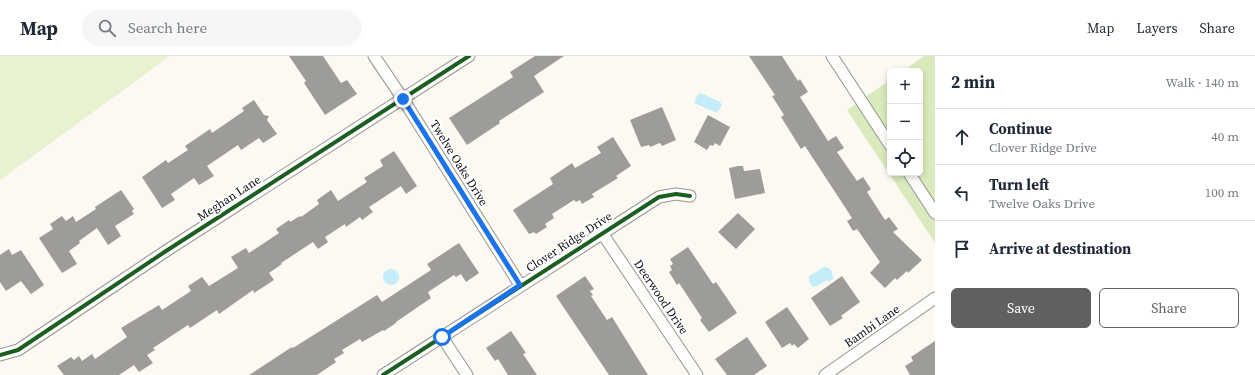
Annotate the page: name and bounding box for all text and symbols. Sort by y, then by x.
search box [82,10,362,46]
text: Map [20,15,58,41]
icon: search [96,17,118,39]
text: Search here [128,17,207,38]
text: Map [1087,18,1114,38]
text: Layers [1136,18,1178,38]
text: Share [1200,18,1235,38]
map controls [887,68,923,176]
button: + [887,68,923,104]
text: 2 min [951,70,995,94]
text: Walk · 140 m [1166,74,1239,91]
route end [394,90,412,108]
button: − [887,104,923,140]
street label: Twelve Oaks Drive [426,117,492,209]
text: Continue [989,118,1052,139]
icon: ahead [951,126,973,148]
text: 40 m [1211,128,1239,145]
text: Clover Ridge Drive [989,139,1097,156]
button: locate [887,140,923,176]
street label: Meghan Lane [194,171,264,225]
text: Turn left [989,174,1049,195]
icon: left [951,182,973,204]
text: 100 m [1205,184,1239,201]
text: Twelve Oaks Drive [989,195,1095,212]
street label: Clover Ridge Drive [523,208,615,276]
icon: arrive [951,238,973,260]
text: Arrive at destination [989,238,1131,259]
street label: Deerwood Drive [630,257,692,337]
button: Save [951,288,1091,328]
button: Share [1099,288,1239,328]
street label: Bambi Lane [841,301,903,351]
route start [433,328,451,346]

